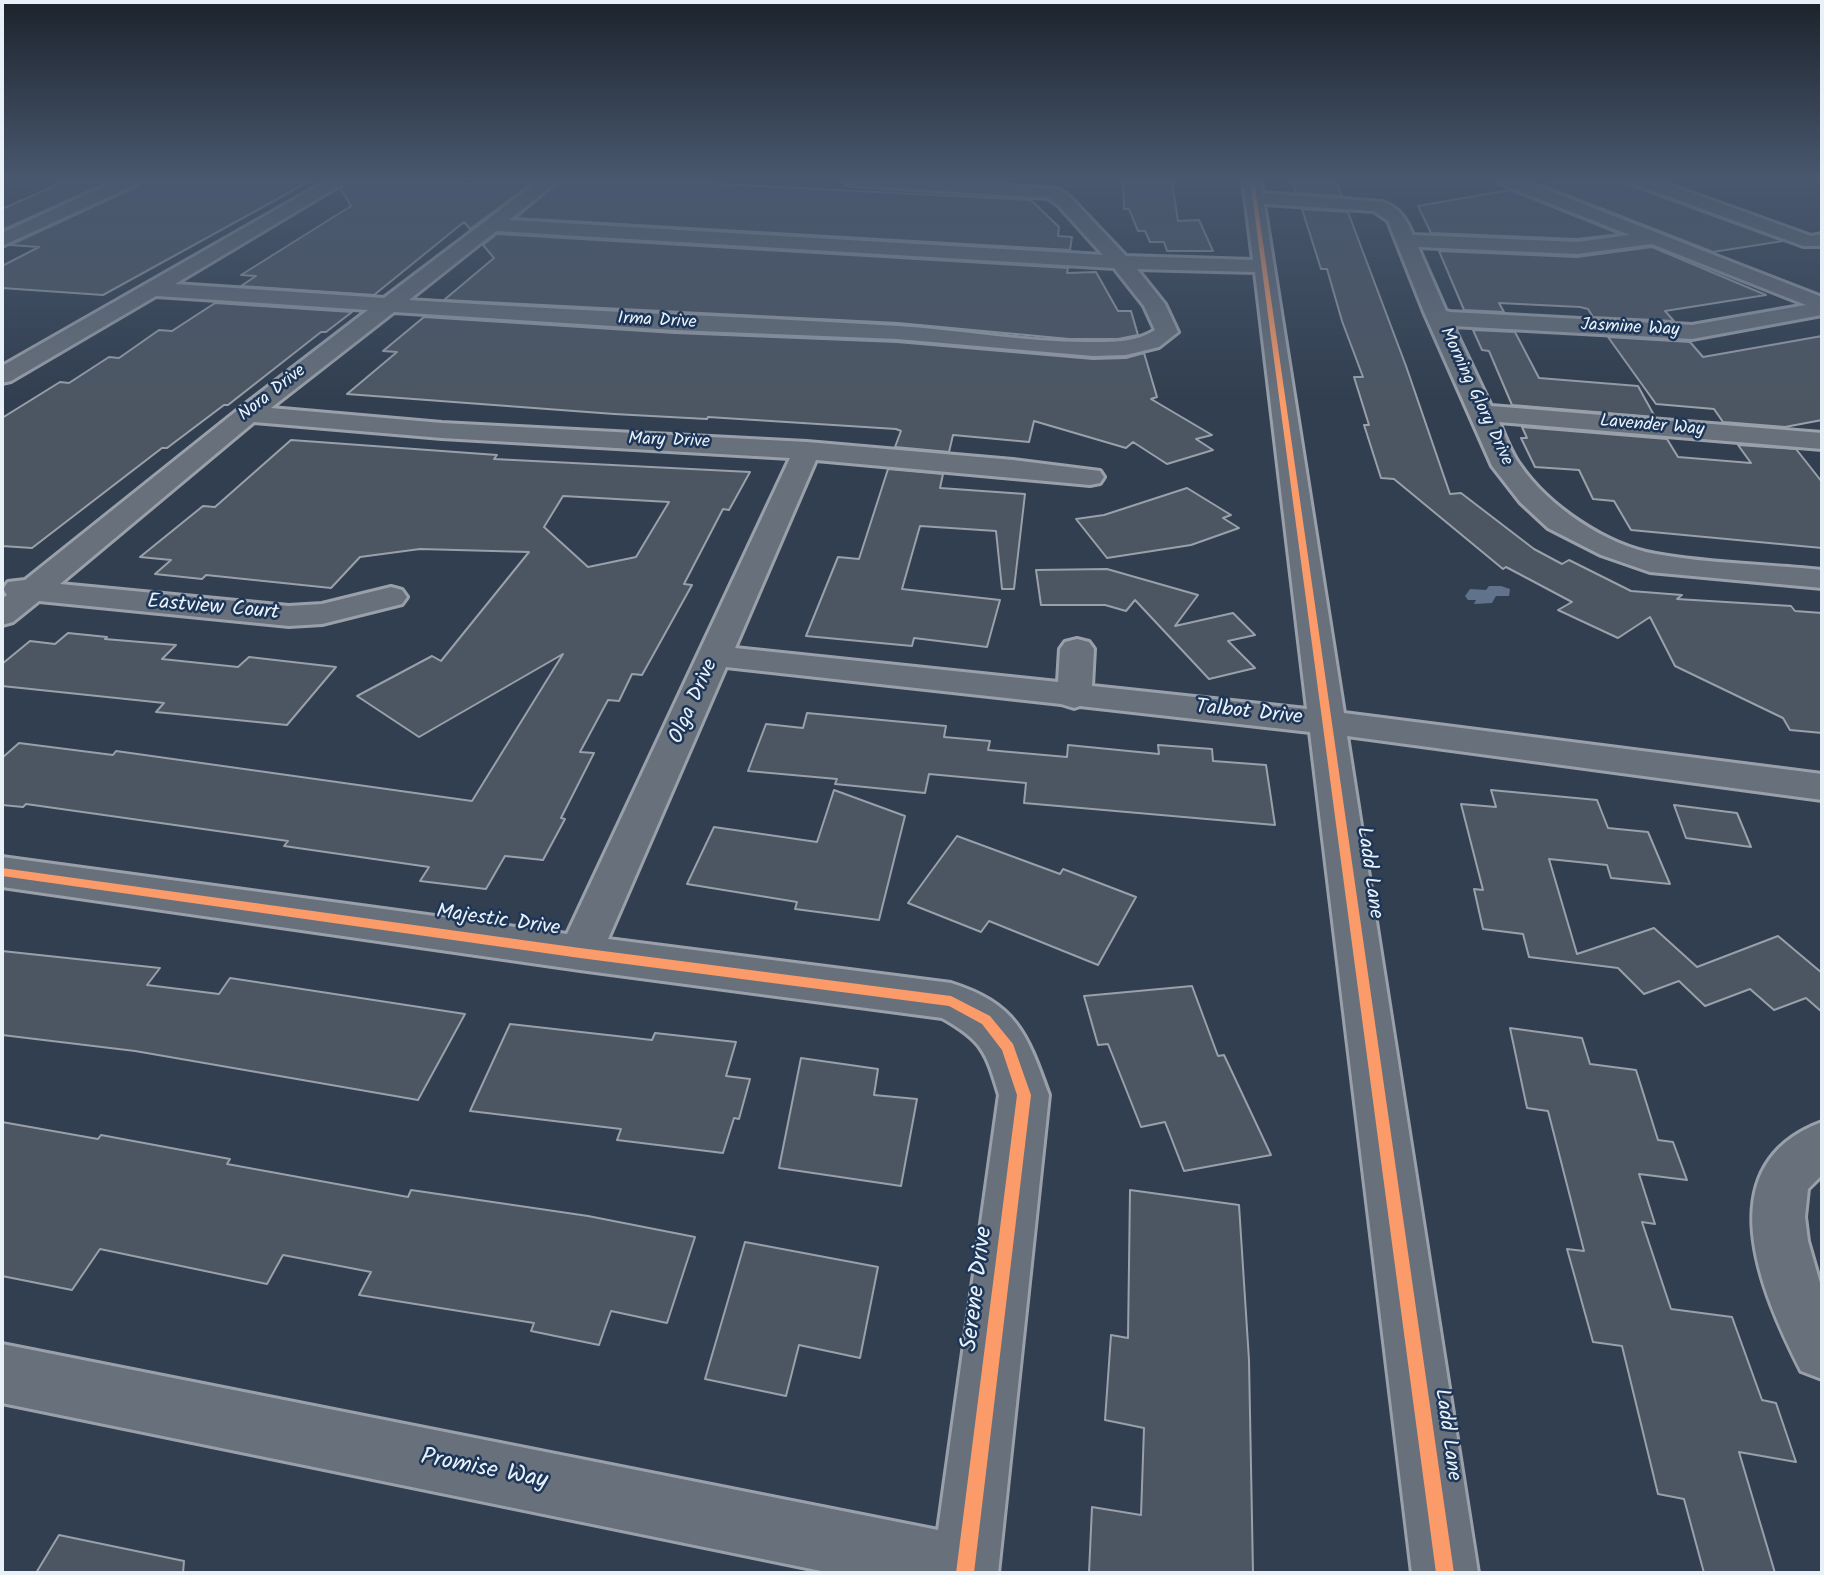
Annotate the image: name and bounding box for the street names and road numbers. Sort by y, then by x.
street label: Irma Drive [617,309,697,335]
street label: Jasmine Way [1580,316,1680,342]
street label: Morning Glory Drive [1433,324,1517,470]
street label: Nora Drive [235,361,311,427]
street label: Lavender Way [1599,412,1705,442]
street label: Mary Drive [628,430,710,454]
street label: Eastview Court [146,591,280,627]
street label: Olga Drive [665,656,725,748]
street label: Talbot Drive [1194,696,1304,732]
street label: Ladd Lane [1349,825,1387,921]
street label: Majestic Drive [434,901,562,943]
street label: Serene Drive [957,1225,1001,1353]
street label: Ladd Lane [1427,1387,1465,1483]
street label: Promise Way [418,1445,550,1497]

